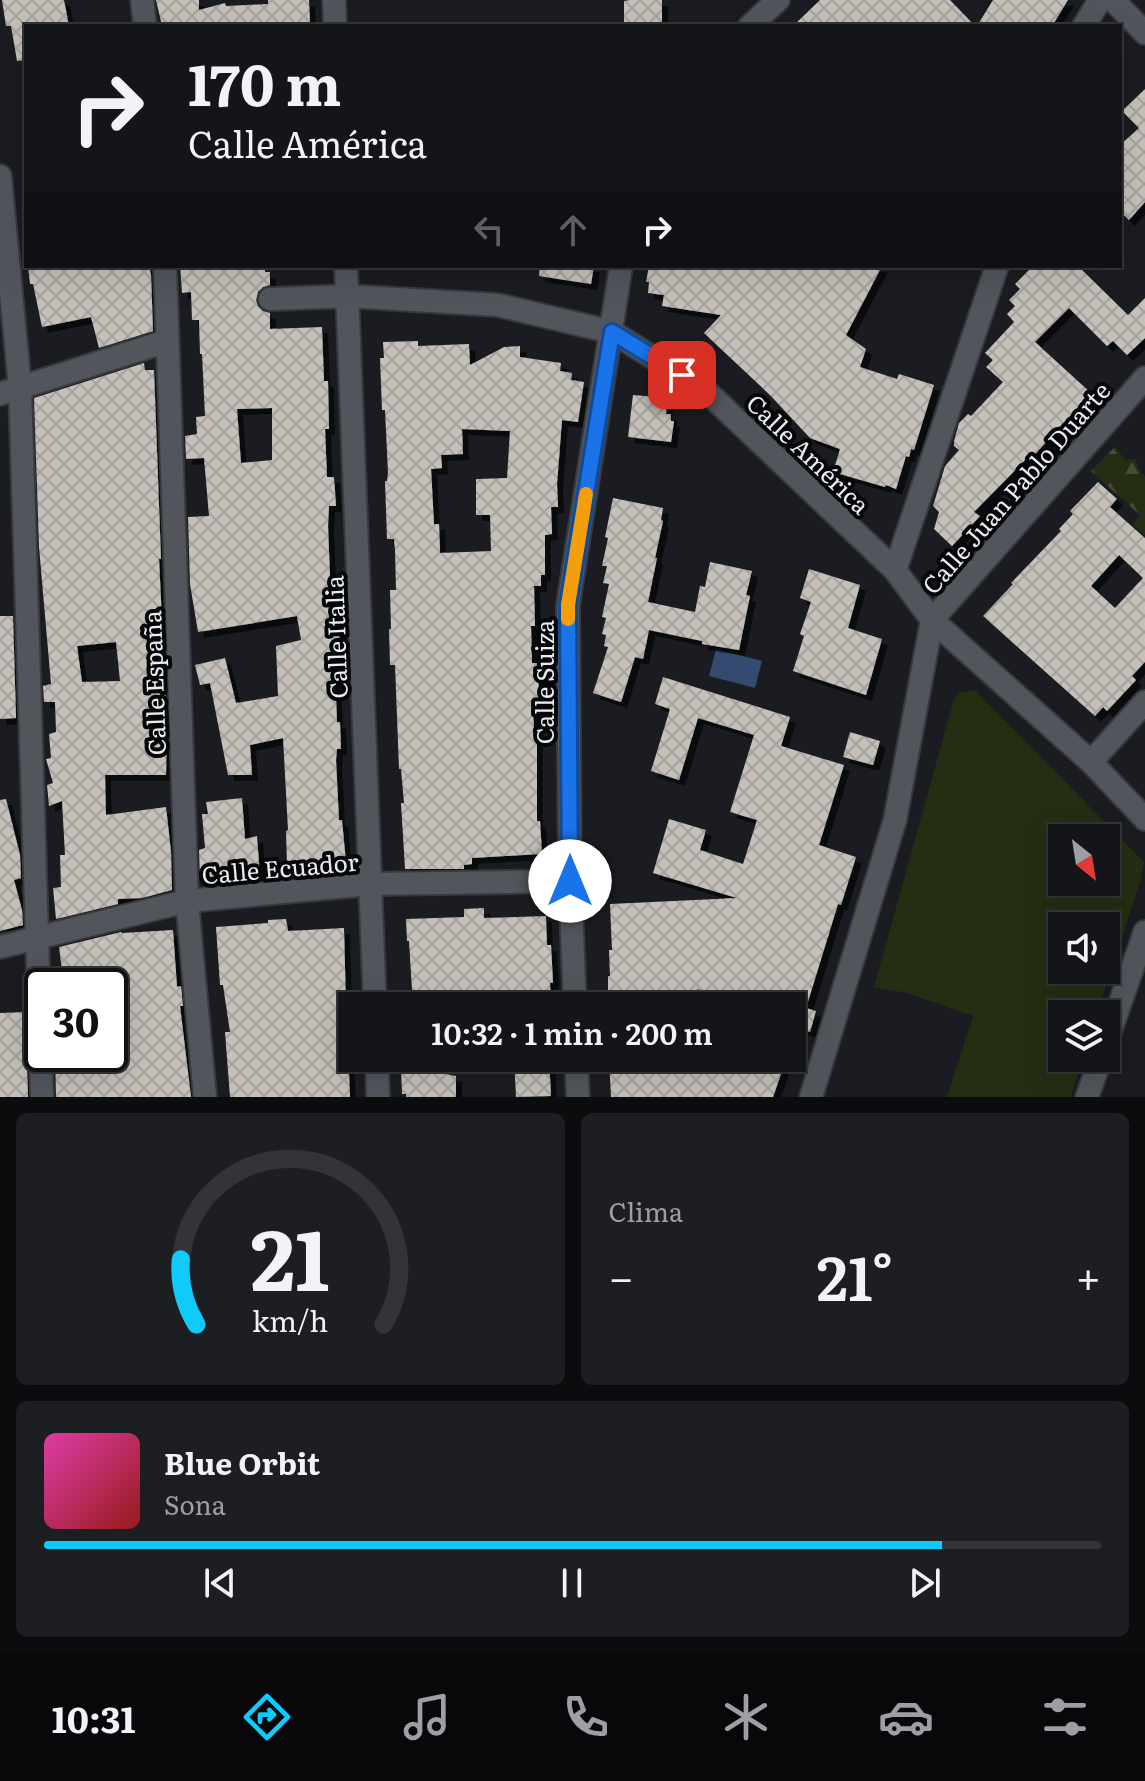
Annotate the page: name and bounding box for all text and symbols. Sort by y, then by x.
text: 170 m [188,40,341,123]
icon: right [56,56,160,160]
text: Calle América [188,116,427,169]
icon: left [467,208,511,252]
icon: ahead [551,208,595,252]
icon: right [635,208,679,252]
pin [648,341,716,409]
icon: arrive [660,353,704,397]
street label: Calle Juan Pablo Duarte [913,373,1117,601]
street label: Calle América [740,385,879,521]
street label: Calle Italia [315,575,355,699]
street label: Calle España [133,610,173,756]
street label: Calle Suiza [526,620,561,744]
north arrow [1048,824,1120,896]
map controls [1048,824,1120,1072]
position arrow [528,839,612,923]
street label: Calle Ecuador [200,843,361,891]
button: sound [1048,912,1120,984]
speed limit sign: 30 [24,968,128,1072]
button: layers [1048,1000,1120,1072]
text: 10:32 · 1 min · 200 m [431,1010,713,1054]
text: Clima [609,1191,683,1230]
text: 21 [251,1193,330,1317]
text: 21° [816,1230,893,1319]
text: − [609,1242,634,1308]
text: + [1075,1242,1101,1308]
text: km/h [252,1298,328,1341]
text: Blue Orbit [164,1440,320,1484]
text: Sona [164,1484,226,1523]
icon: previous [198,1561,242,1605]
icon: pause [550,1561,594,1605]
icon: next [903,1561,947,1605]
icon: directions [239,1689,295,1745]
icon: music [399,1689,455,1745]
icon: phone [558,1689,614,1745]
icon: climate [718,1689,774,1745]
icon: car [878,1689,934,1745]
icon: filters [1037,1689,1093,1745]
text: 10:31 [52,1691,135,1744]

